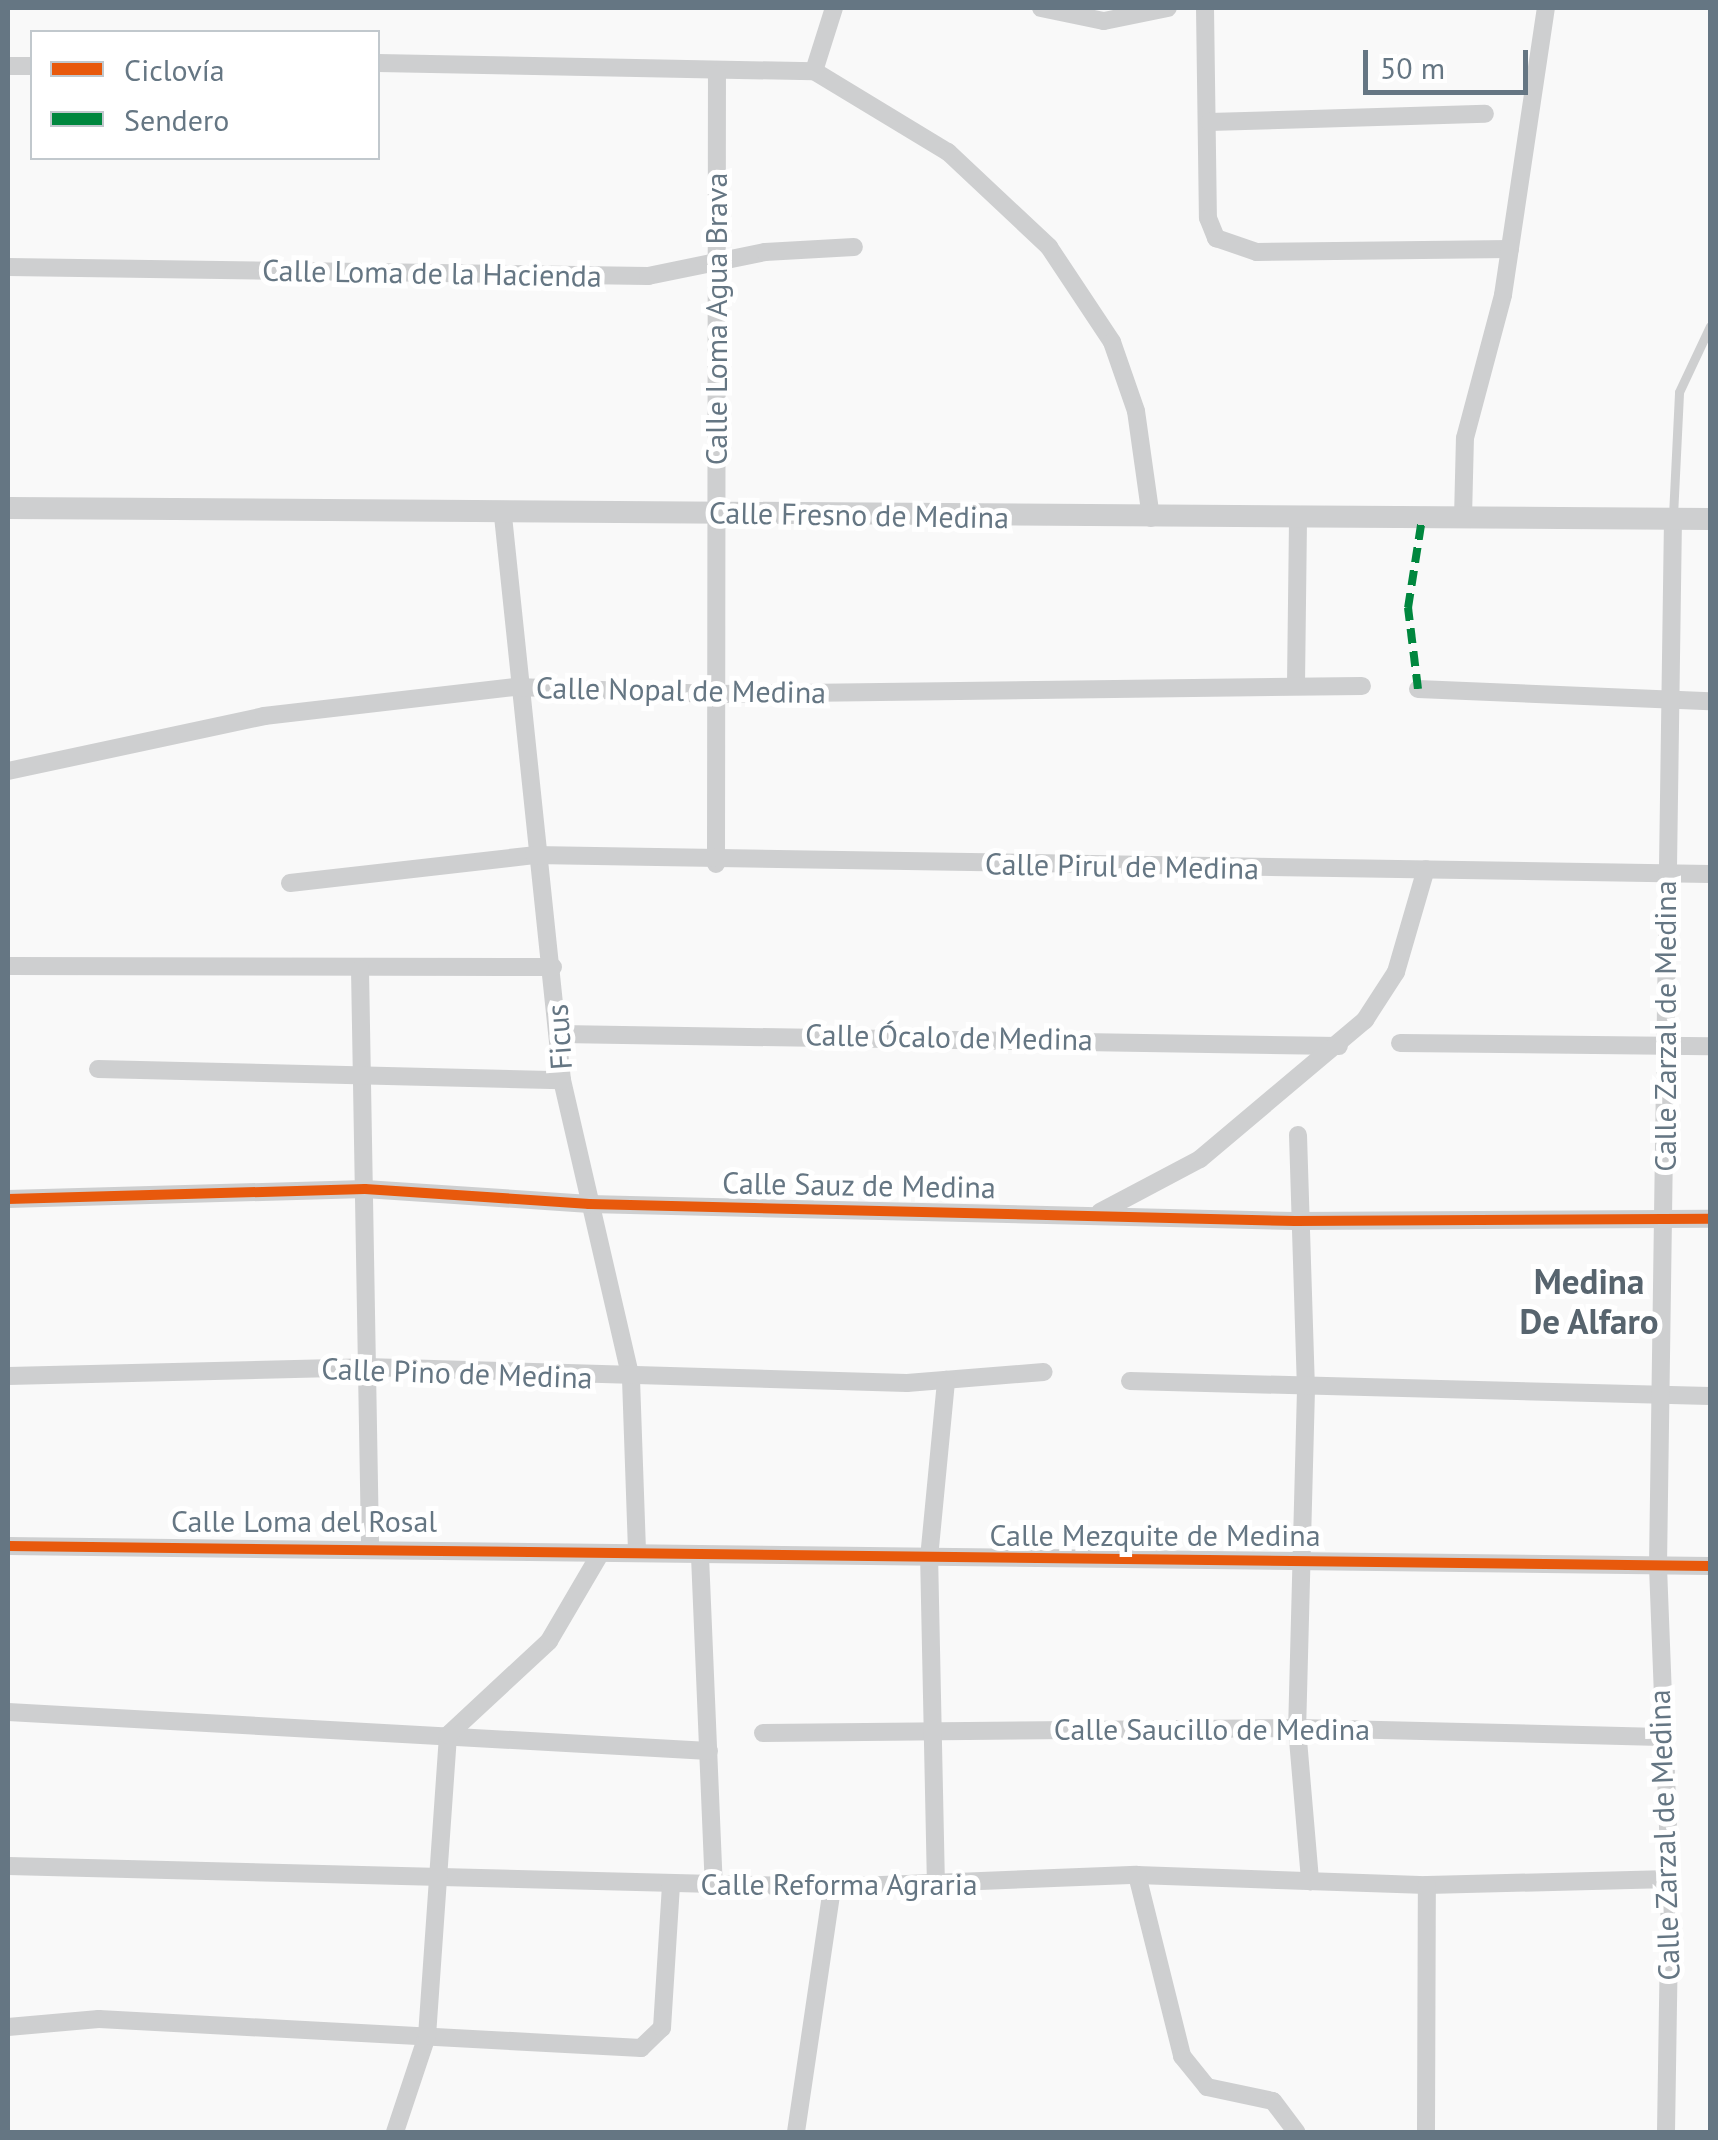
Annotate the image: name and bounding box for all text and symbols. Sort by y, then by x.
legend [30,30,380,160]
scale bar [1368,30,1533,92]
text: 50 m [1380,48,1445,87]
text: Ciclovía [124,50,225,89]
text: Sendero [124,100,229,139]
street label: Calle Loma Agua Brava [698,172,734,466]
street label: Calle Loma de la Hacienda [262,252,602,294]
street label: Calle Fresno de Medina [709,494,1009,536]
street label: Calle Nopal de Medina [536,669,826,711]
street label: Calle Pirul de Medina [985,846,1259,886]
street label: Calle Zarzal de Medina [1647,880,1683,1172]
street label: Ficus [539,1003,579,1071]
street label: Calle Ócalo de Medina [805,1016,1093,1058]
street label: Calle Sauz de Medina [721,1165,997,1205]
district label: Medina De Alfaro [1519,1260,1659,1342]
street label: Calle Pino de Medina [321,1350,593,1396]
street label: Calle Loma del Rosal [171,1503,437,1539]
street label: Calle Mezquite de Medina [989,1517,1321,1553]
street label: Calle Zarzal de Medina [1641,1688,1687,1982]
street label: Calle Saucillo de Medina [1054,1711,1370,1747]
street label: Calle Reforma Agraria [700,1866,978,1902]

